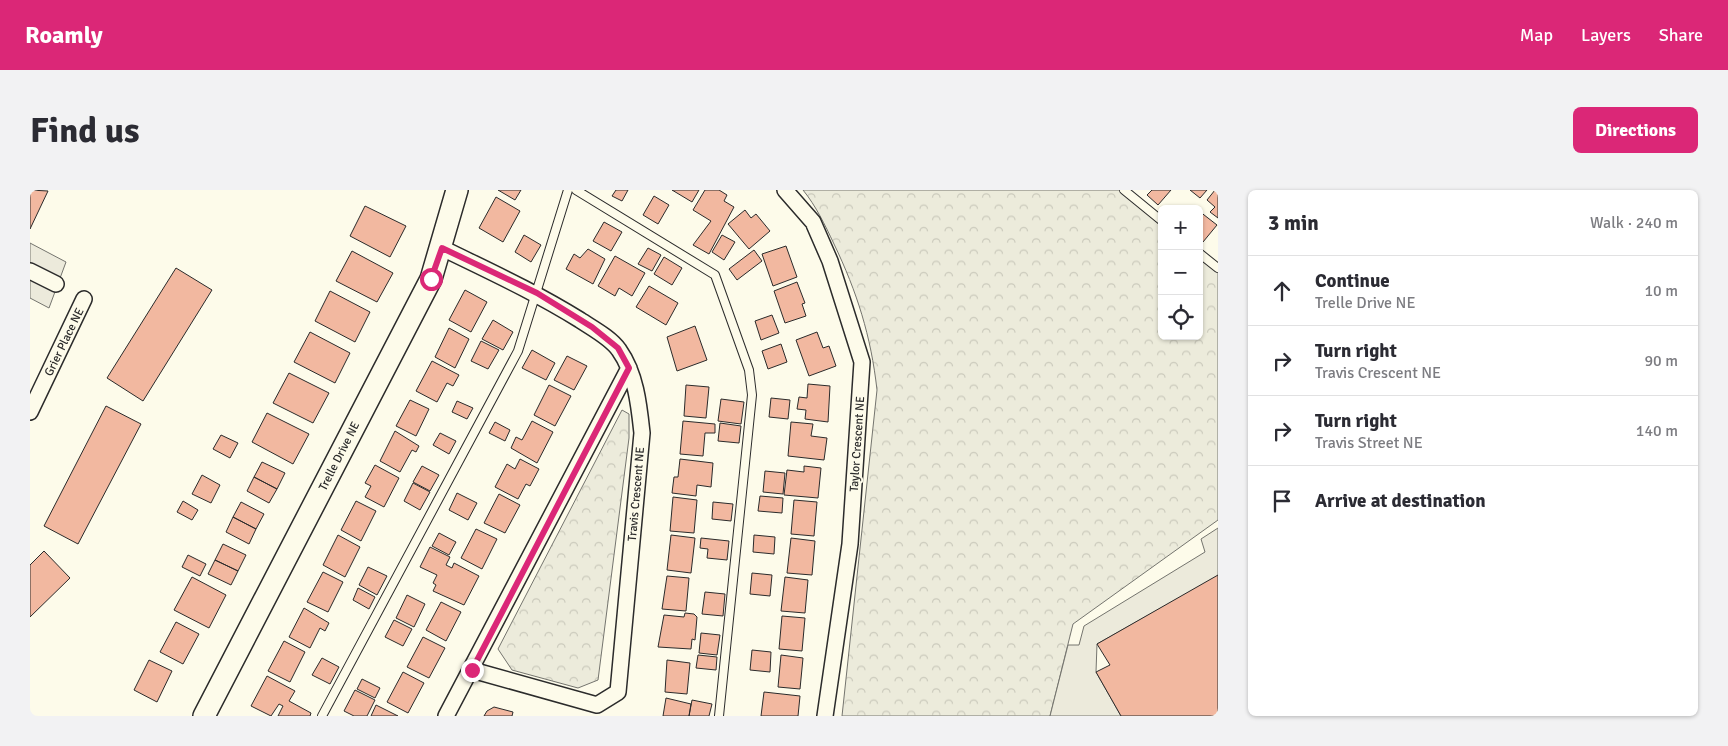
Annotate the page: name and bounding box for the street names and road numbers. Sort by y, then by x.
street label: Grier Place NE [41,305,88,379]
street label: Taylor Crescent NE [847,395,868,492]
street label: Trelle Drive NE [316,419,363,493]
street label: Travis Crescent NE [625,446,648,542]

